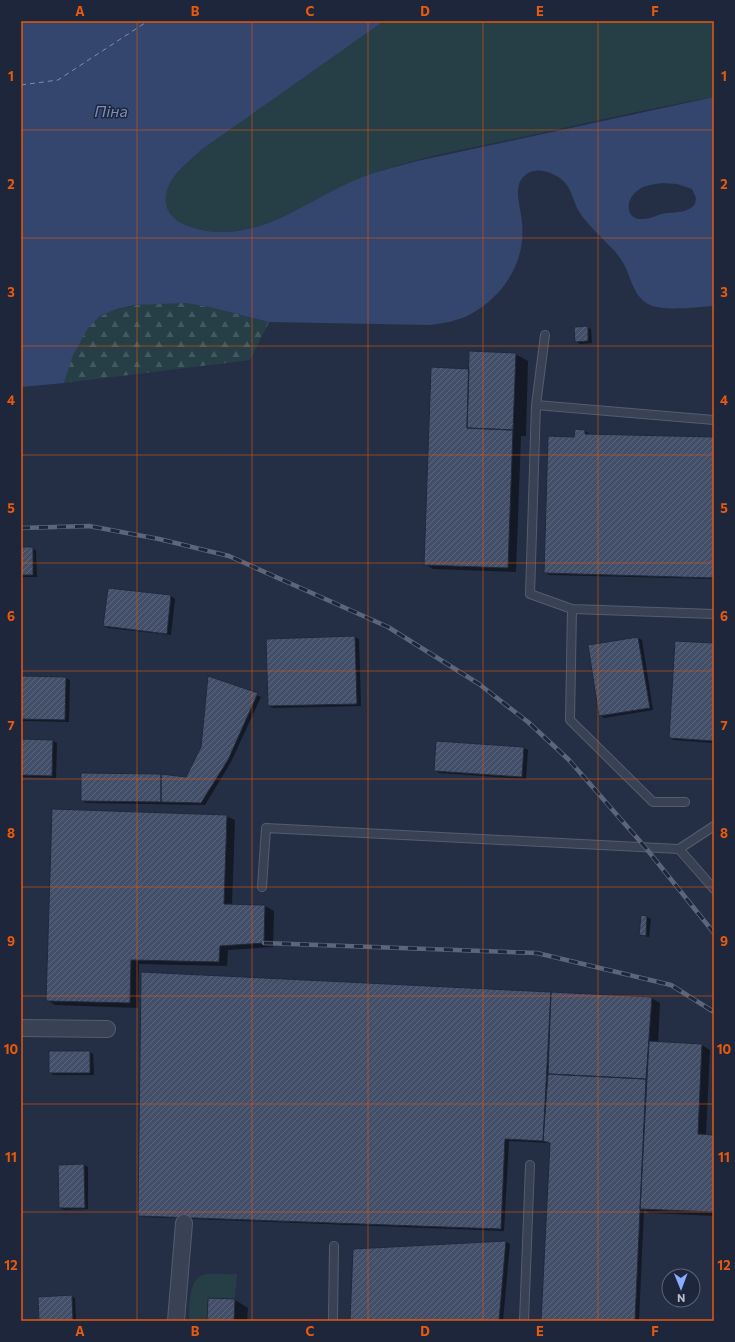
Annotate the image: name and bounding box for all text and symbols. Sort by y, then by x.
text: A [75,3,85,19]
text: B [191,3,200,19]
text: C [306,3,315,19]
text: D [420,3,430,19]
text: E [536,3,544,19]
text: F [651,3,659,19]
text: 1 [8,68,14,84]
text: 1 [721,68,727,84]
water label: Піна [94,101,128,120]
text: 2 [7,176,15,192]
text: 2 [720,176,728,192]
text: 3 [7,284,15,300]
text: 3 [720,284,728,300]
text: 4 [7,392,15,408]
text: 4 [720,392,728,408]
text: 5 [7,500,15,516]
text: 5 [720,500,728,516]
text: 6 [7,608,15,624]
text: 6 [720,608,728,624]
text: 7 [7,717,15,733]
text: 7 [720,717,728,733]
text: 8 [7,825,15,841]
text: 8 [720,825,728,841]
text: 9 [7,933,15,949]
text: 9 [720,933,728,949]
text: 10 [4,1041,19,1057]
text: 10 [717,1041,732,1057]
text: 11 [5,1149,17,1165]
text: 11 [718,1149,730,1165]
text: 12 [4,1257,18,1273]
text: 12 [717,1257,731,1273]
north arrow [661,1268,701,1308]
text: N [677,1292,685,1305]
text: A [75,1323,85,1339]
text: B [191,1323,200,1339]
text: C [306,1323,315,1339]
text: D [420,1323,430,1339]
text: E [536,1323,544,1339]
text: F [651,1323,659,1339]

